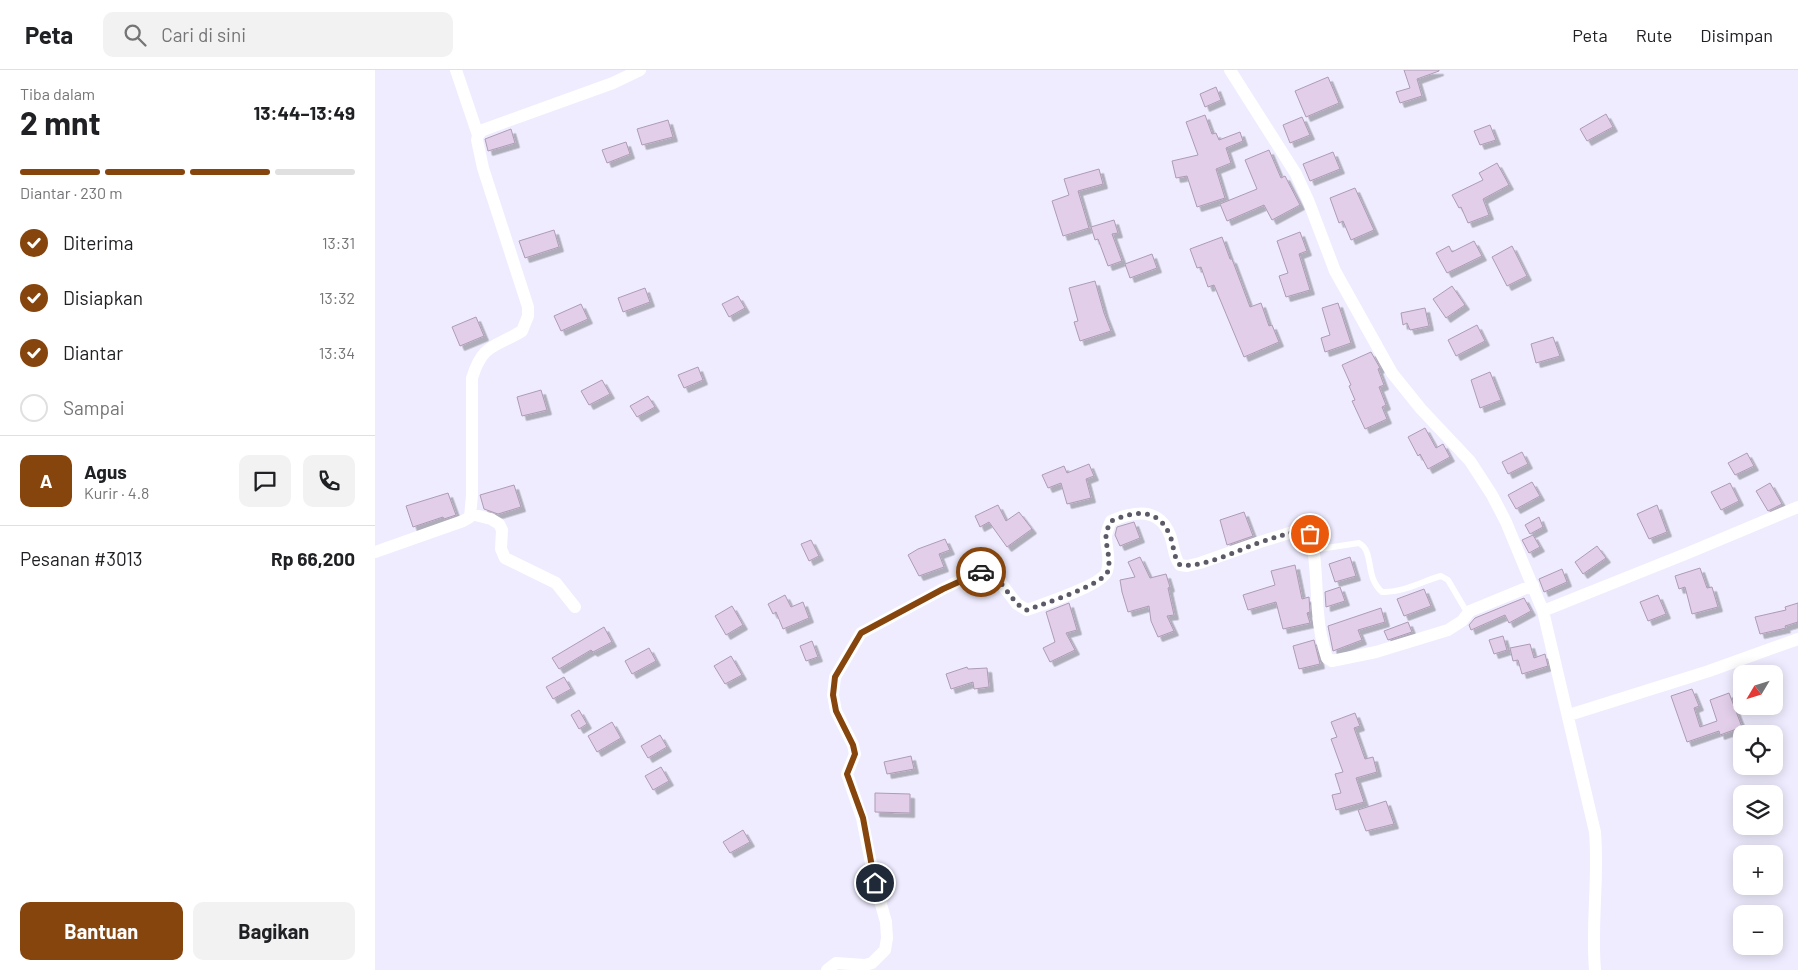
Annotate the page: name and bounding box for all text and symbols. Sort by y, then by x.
search box [103,12,453,57]
text: Peta [25,20,73,49]
icon: search [121,21,149,49]
text: Cari di sini [161,23,246,46]
text: Peta [1572,24,1608,46]
text: Rute [1636,24,1672,46]
text: Disimpan [1700,24,1773,46]
text: Tiba dalam [20,84,95,103]
text: 13:44–13:49 [254,101,355,124]
text: 2 mnt [20,103,101,141]
text: Diantar · 230 m [20,183,123,202]
icon: check [20,229,48,257]
text: Diterima [63,231,134,254]
text: 13:31 [322,233,355,252]
icon: check [20,284,48,312]
text: Disiapkan [63,286,143,309]
text: 13:32 [319,288,355,307]
icon: check [20,339,48,367]
text: Diantar [63,341,123,364]
text: 13:34 [319,343,355,362]
text: Sampai [63,396,125,419]
button: chat [239,455,291,507]
button: phone [303,455,355,507]
text: Agus [84,460,127,483]
text: A [40,469,52,492]
text: Kurir · 4.8 [84,483,149,502]
pin [1289,513,1331,555]
icon: bag [1296,520,1324,548]
text: Pesanan #3013 [20,547,143,570]
text: Rp 66,200 [271,547,355,570]
courier [956,547,1006,597]
icon: car [967,558,995,586]
north arrow [1733,665,1783,715]
map controls [1733,665,1783,955]
button: locate [1733,725,1783,775]
button: layers [1733,785,1783,835]
button: + [1733,845,1783,895]
pin [854,862,896,904]
icon: home [861,869,889,897]
button: Bantuan [20,902,183,960]
button: Bagikan [193,902,355,960]
button: − [1733,905,1783,955]

